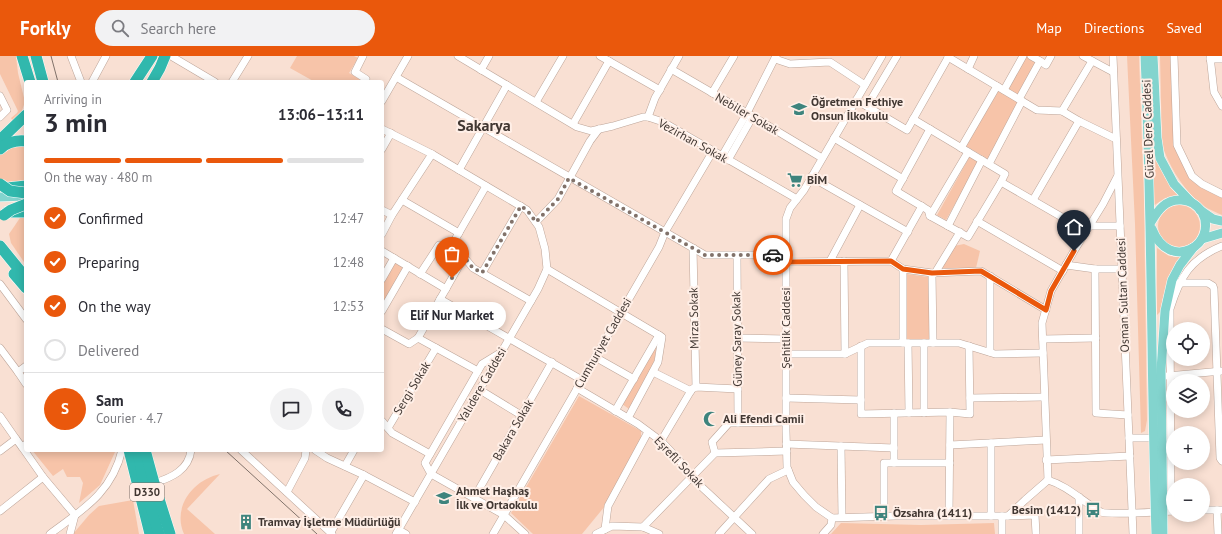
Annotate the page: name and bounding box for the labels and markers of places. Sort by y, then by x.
place label: Öğretmen Fethiye Onsun İlkokulu [811,94,903,123]
school or university icon: Öğretmen Fethiye Onsun İlkokulu [790,100,808,118]
supermarket icon: BİM [786,171,804,189]
place label: BİM [807,172,827,187]
pin [1057,210,1091,251]
pin [435,237,469,278]
callout: Elif Nur Market [398,302,506,330]
mosque icon: Ali Efendi Camii [702,410,720,428]
place label: Ali Efendi Camii [723,411,804,426]
place label: Ahmet Haşhaş İlk ve Ortaokulu [456,483,537,512]
school or university icon: Ahmet Haşhaş İlk ve Ortaokulu [435,489,453,507]
bus stop icon: Besim (1412) [1084,501,1102,519]
place label: Besim (1412) [1012,502,1081,517]
bus stop icon: Özsahra (1411) [872,504,890,522]
place label: Özsahra (1411) [893,505,972,520]
building icon: Tramvay İşletme Müdürlüğü [237,513,255,531]
place label: Tramvay İşletme Müdürlüğü [258,514,401,529]

